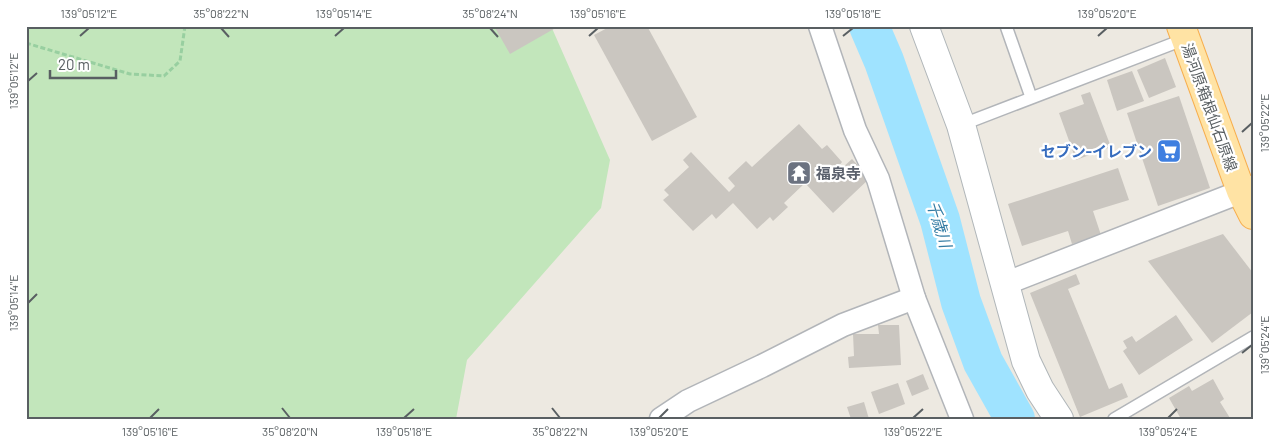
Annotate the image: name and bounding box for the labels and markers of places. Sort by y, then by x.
supermarket icon: セブン-イレブン [1156,138,1182,164]
place label: セブン-イレブン [1041,142,1152,160]
temple icon: 福泉寺 [786,160,812,186]
place label: 福泉寺 [815,164,861,182]

